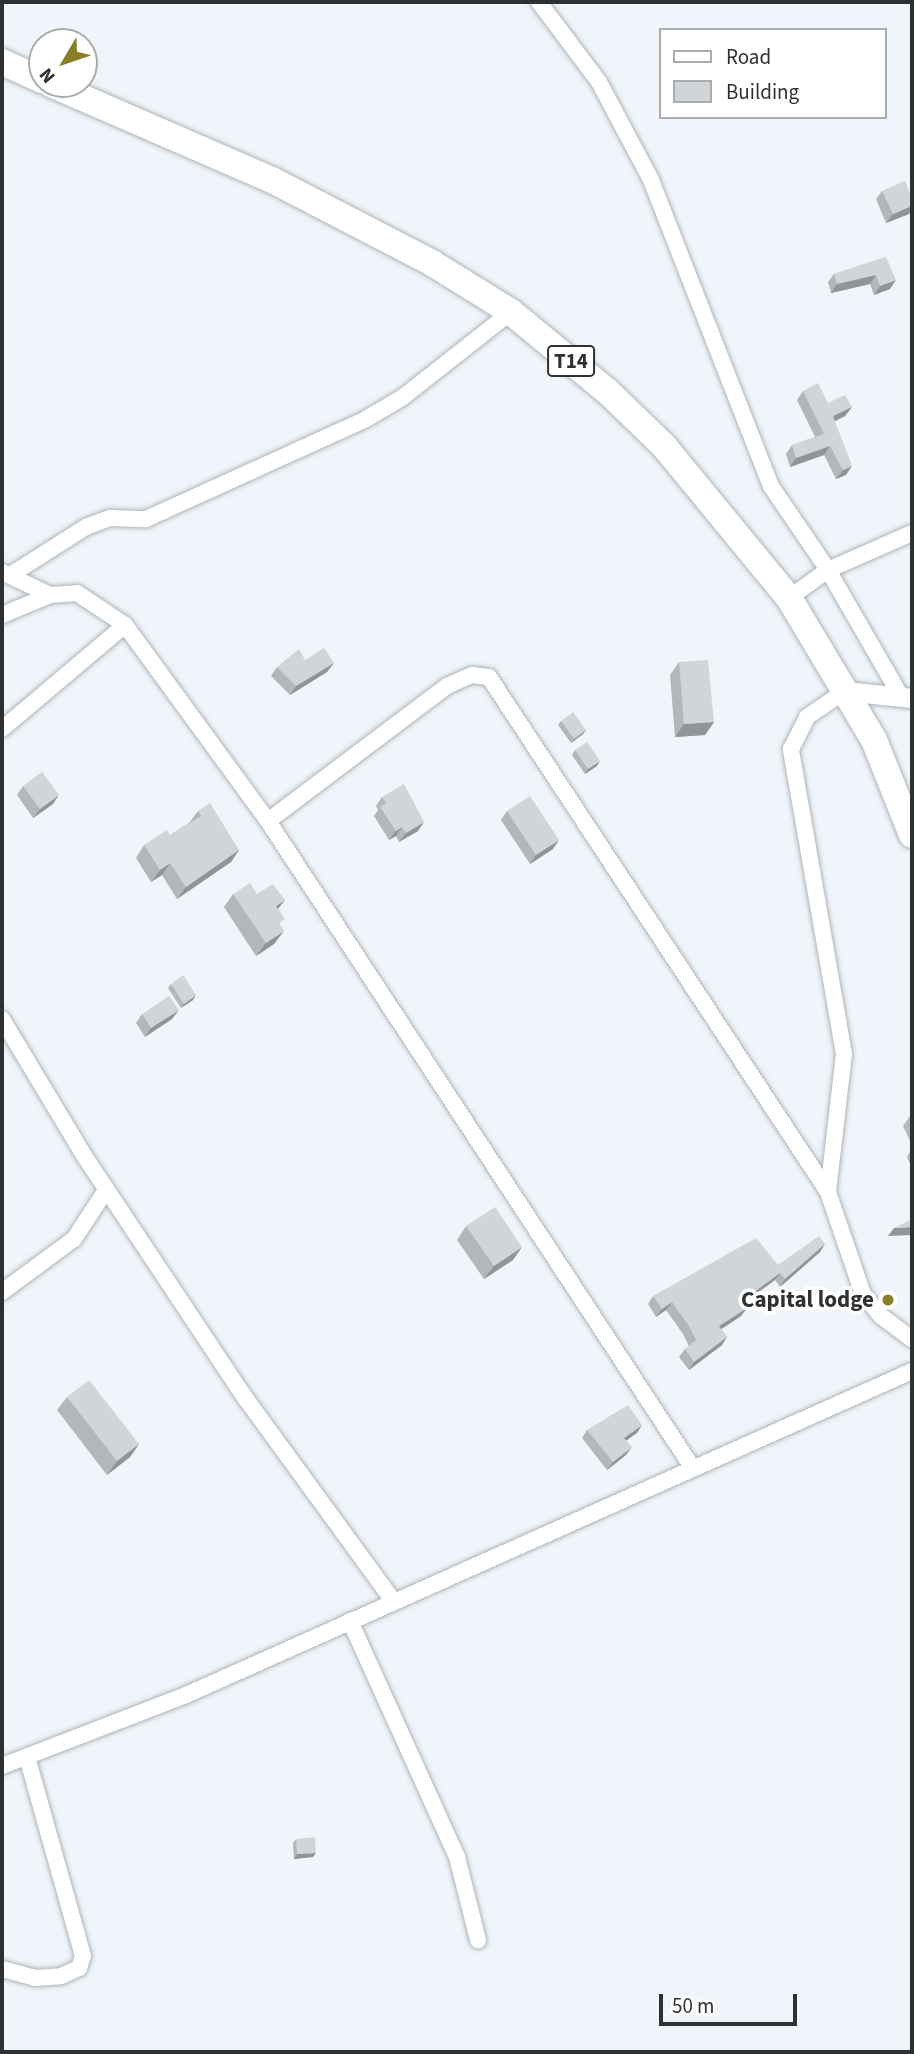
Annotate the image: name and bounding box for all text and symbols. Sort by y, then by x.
north arrow [28,28,98,98]
legend [659,28,886,119]
text: Road [726,42,771,72]
text: N [33,62,62,89]
text: Building [726,77,799,107]
road number: T14 [546,344,596,378]
place label: Capital lodge [741,1286,874,1314]
marker: Capital lodge [880,1292,896,1308]
scale bar [662,1980,800,2024]
text: 50 m [672,1991,714,2021]

